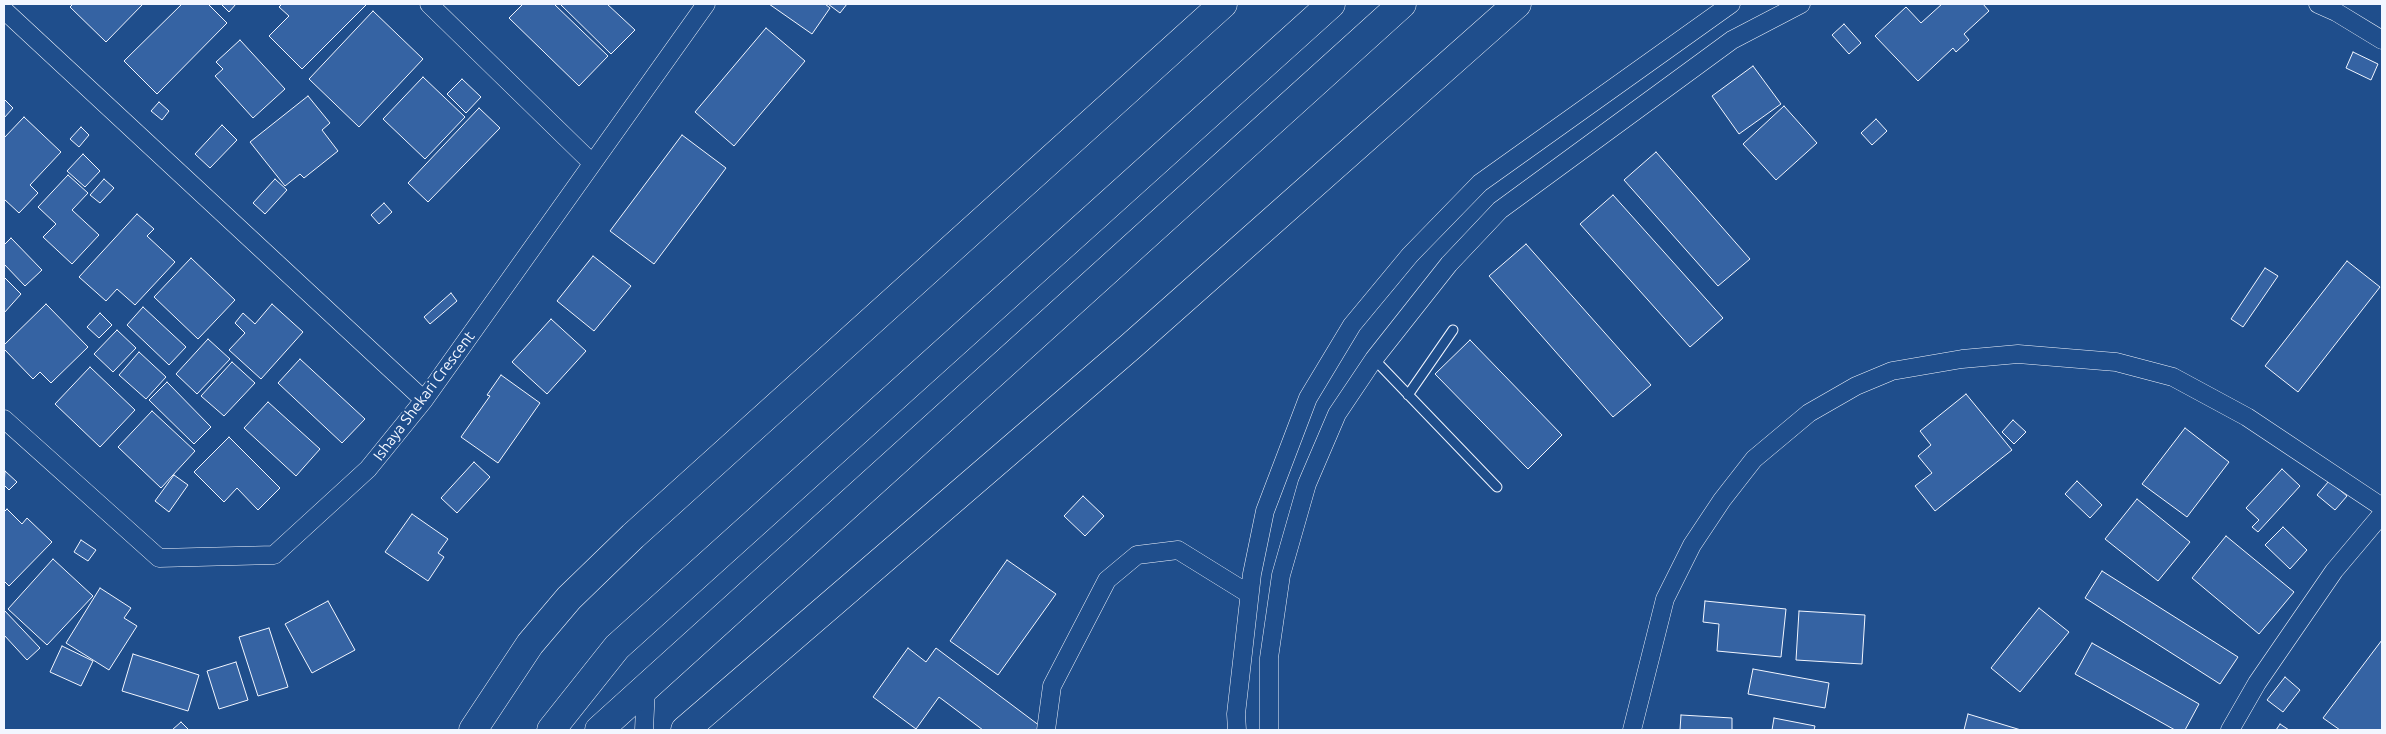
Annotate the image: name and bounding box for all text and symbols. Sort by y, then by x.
street label: Ishaya Shekari Crescent [370,328,478,464]

